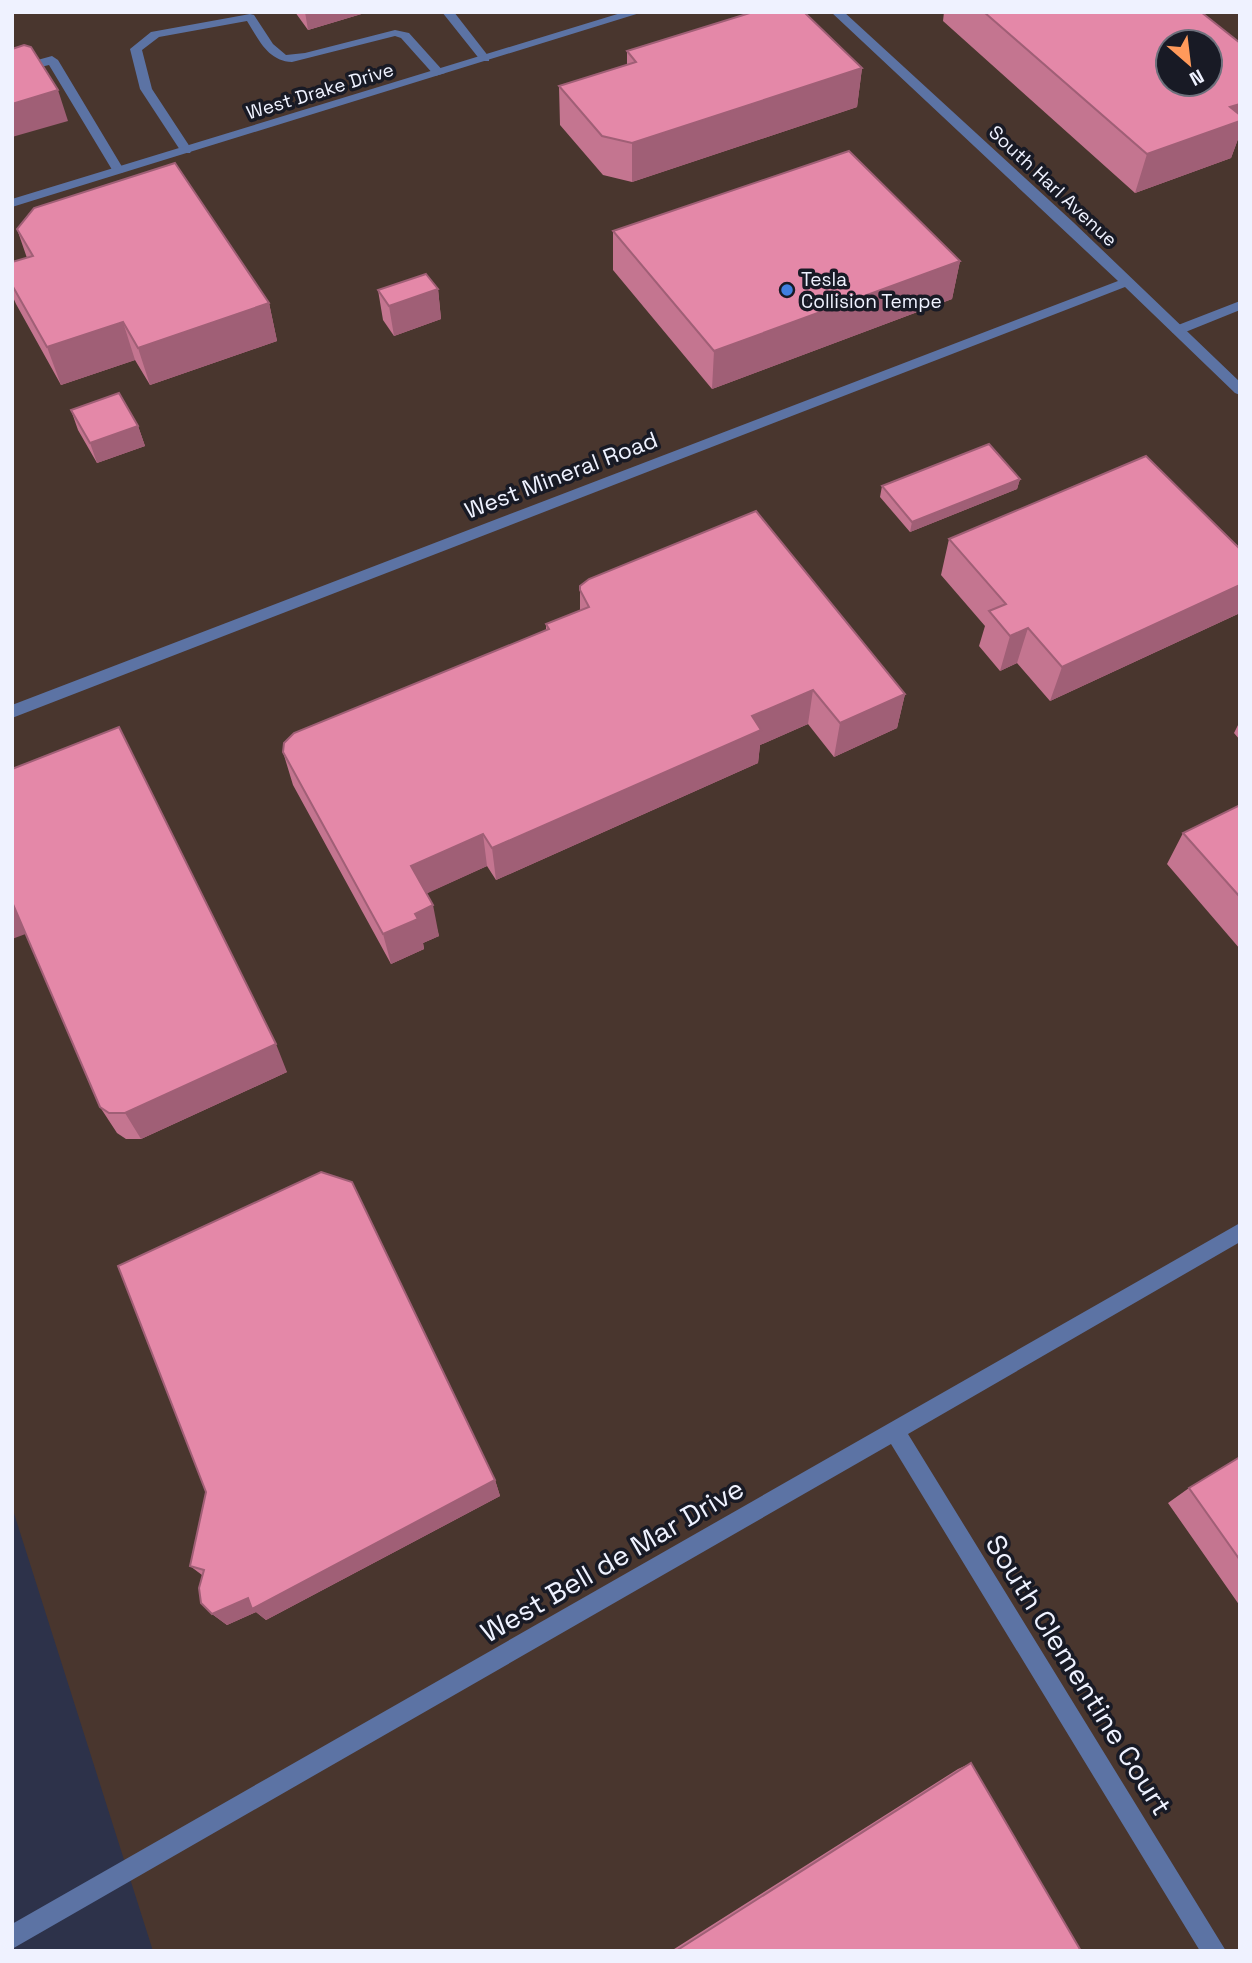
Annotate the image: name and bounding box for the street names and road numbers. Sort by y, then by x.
street label: West Drake Drive [243,57,397,125]
street label: South Harl Avenue [983,120,1123,252]
street label: West Mineral Road [460,424,662,526]
street label: West Bell de Mar Drive [474,1470,750,1650]
street label: South Clementine Court [978,1528,1180,1822]

